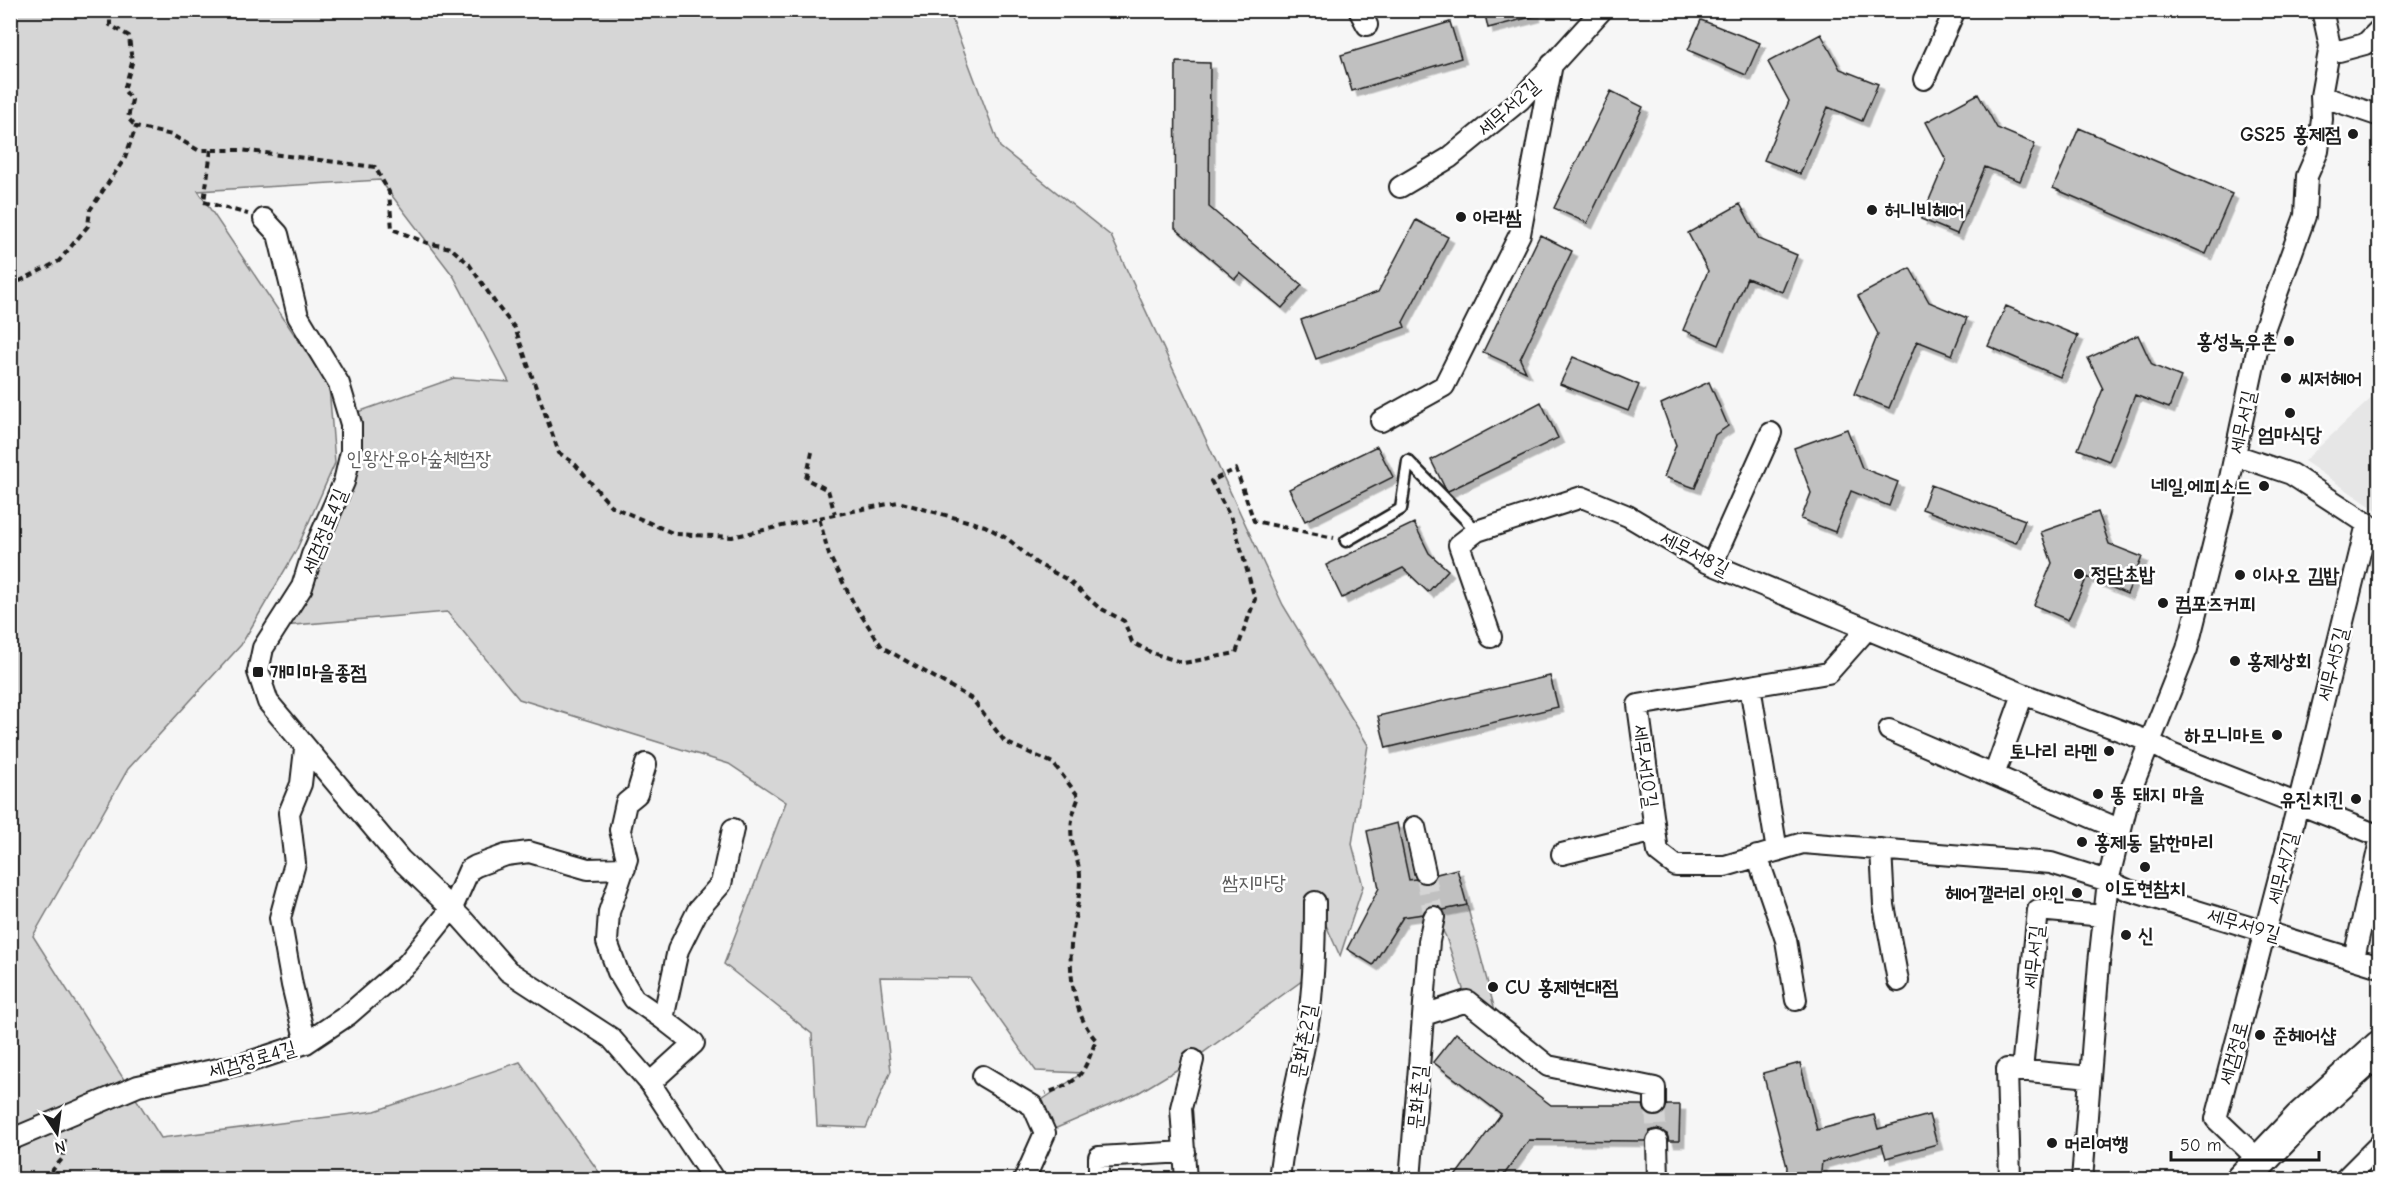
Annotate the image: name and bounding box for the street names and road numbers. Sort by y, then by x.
street label: 세무서2길 [1473,74,1544,141]
street label: 세무서길 [2225,388,2260,456]
street label: 세검정로4길 [297,485,352,577]
street label: 세무서8길 [1656,526,1733,581]
street label: 세무서5길 [2312,625,2353,703]
street label: 세무서10길 [1628,723,1663,810]
street label: 세무서7길 [2262,830,2303,907]
street label: 세무서9길 [2205,903,2283,946]
street label: 세무서길 [2019,924,2048,990]
street label: 문화촌2길 [1286,1002,1321,1080]
street label: 세검정로 [2214,1019,2253,1087]
street label: 세검정로4길 [206,1036,299,1083]
street label: 문화촌길 [1403,1064,1432,1130]

